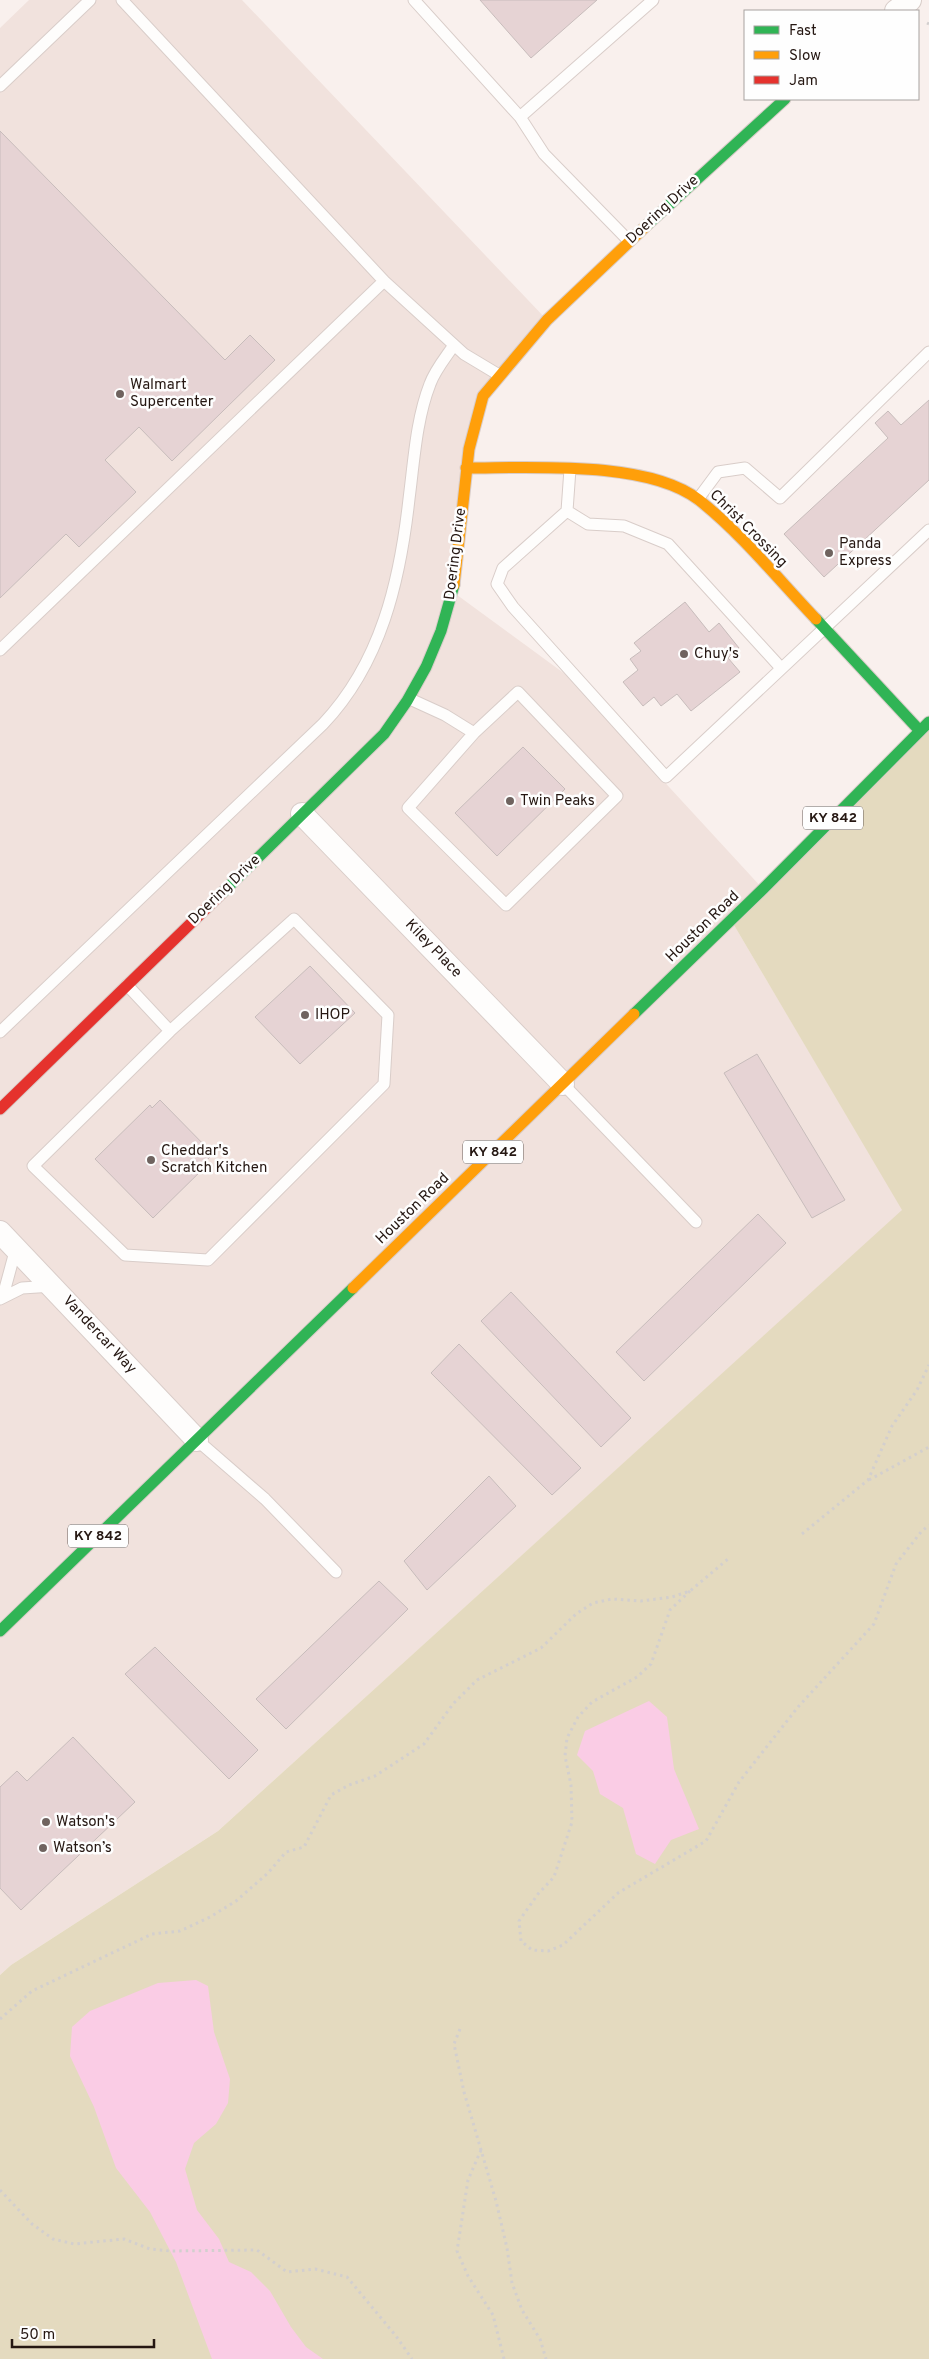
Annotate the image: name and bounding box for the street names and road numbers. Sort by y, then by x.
street label: Doering Drive [623,171,703,249]
street label: Christ Crossing [705,486,791,572]
street label: Doering Drive [441,507,471,601]
road number: KY 842 [803,806,863,830]
street label: Doering Drive [185,851,265,929]
street label: Houston Road [662,887,744,967]
street label: Kiley Place [400,916,466,982]
road number: KY 842 [463,1140,523,1164]
street label: Houston Road [372,1169,454,1249]
street label: Vandercar Way [58,1292,140,1378]
road number: KY 842 [68,1524,128,1548]

